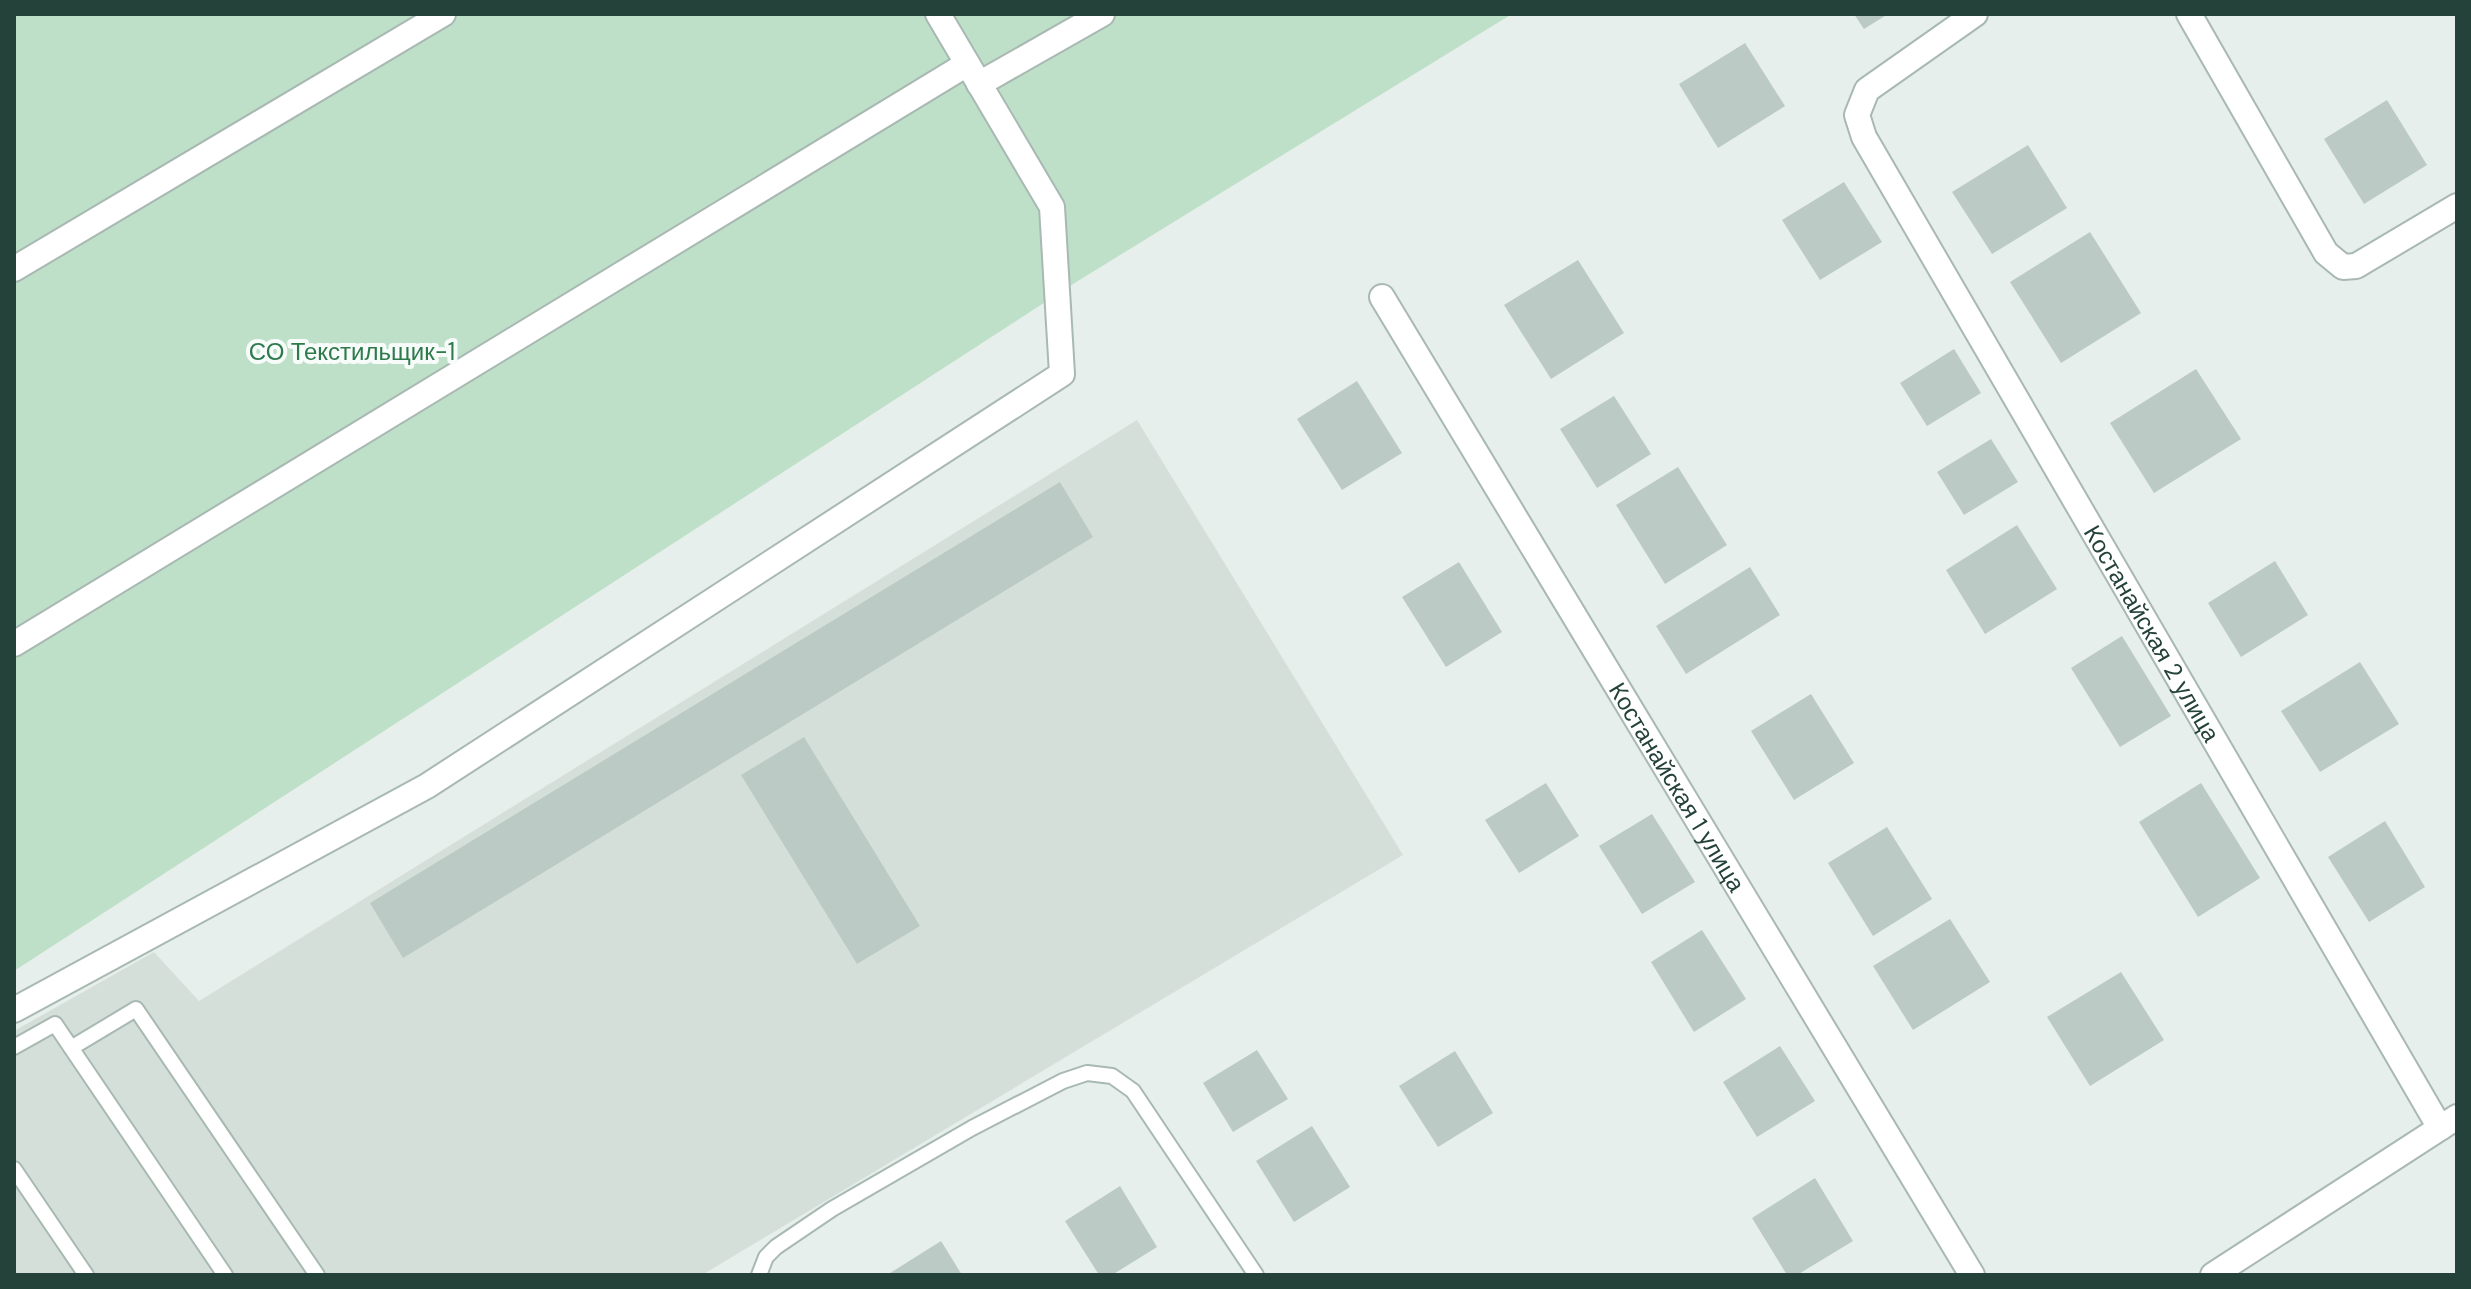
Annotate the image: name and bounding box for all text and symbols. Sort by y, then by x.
park label: СО Текстильщик-1 [249,336,455,367]
street label: Костанайская 2 улица [2077,519,2228,748]
street label: Костанайская 1 улица [1602,676,1753,898]

